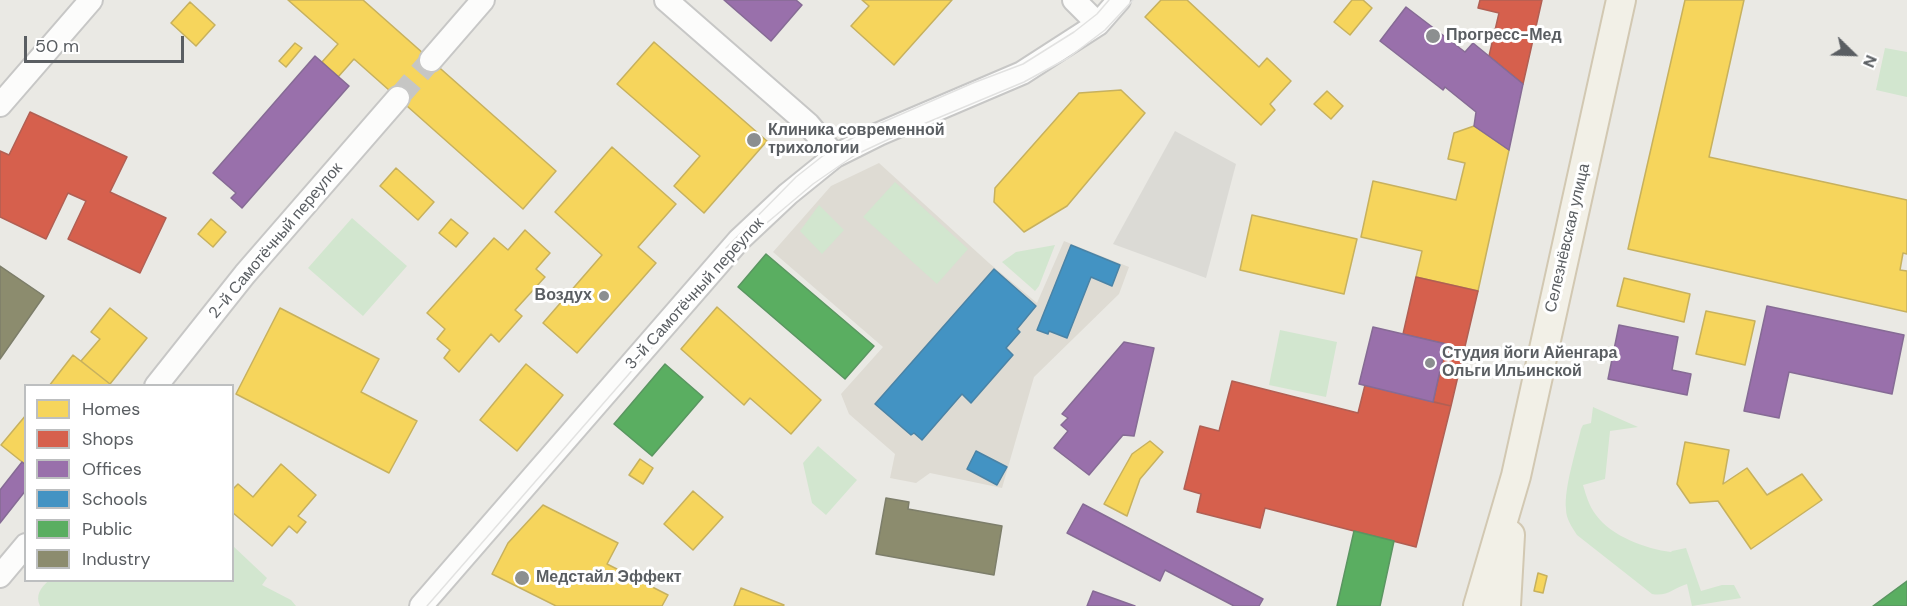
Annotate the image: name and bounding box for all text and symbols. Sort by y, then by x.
scale bar [27,24,188,62]
north arrow [1823,24,1883,84]
place label: Прогресс-Мед [1446,26,1562,46]
marker: Прогресс-Мед [1424,27,1442,45]
text: 50 m [35,34,79,58]
text: N [1858,52,1882,71]
place label: Клиника современной трихологии [768,121,945,159]
marker: Клиника современной трихологии [745,131,763,149]
street label: 2-й Самотёчный переулок [205,159,347,323]
street label: Селезнёвская улица [1542,162,1594,314]
street label: 3-й Самотёчный переулок [622,214,768,374]
place label: Воздух [535,286,592,306]
marker: Воздух [597,289,611,303]
place label: Студия йоги Айенгара Ольги Ильинской [1442,344,1617,382]
marker: Студия йоги Айенгара Ольги Ильинской [1423,356,1437,370]
legend [24,384,234,582]
text: Homes [82,397,140,421]
text: Shops [82,427,134,451]
text: Offices [82,457,142,481]
text: Schools [82,487,147,511]
text: Public [82,517,133,541]
text: Industry [82,547,151,571]
place label: Медстайл Эффект [536,568,681,588]
marker: Медстайл Эффект [513,569,531,587]

